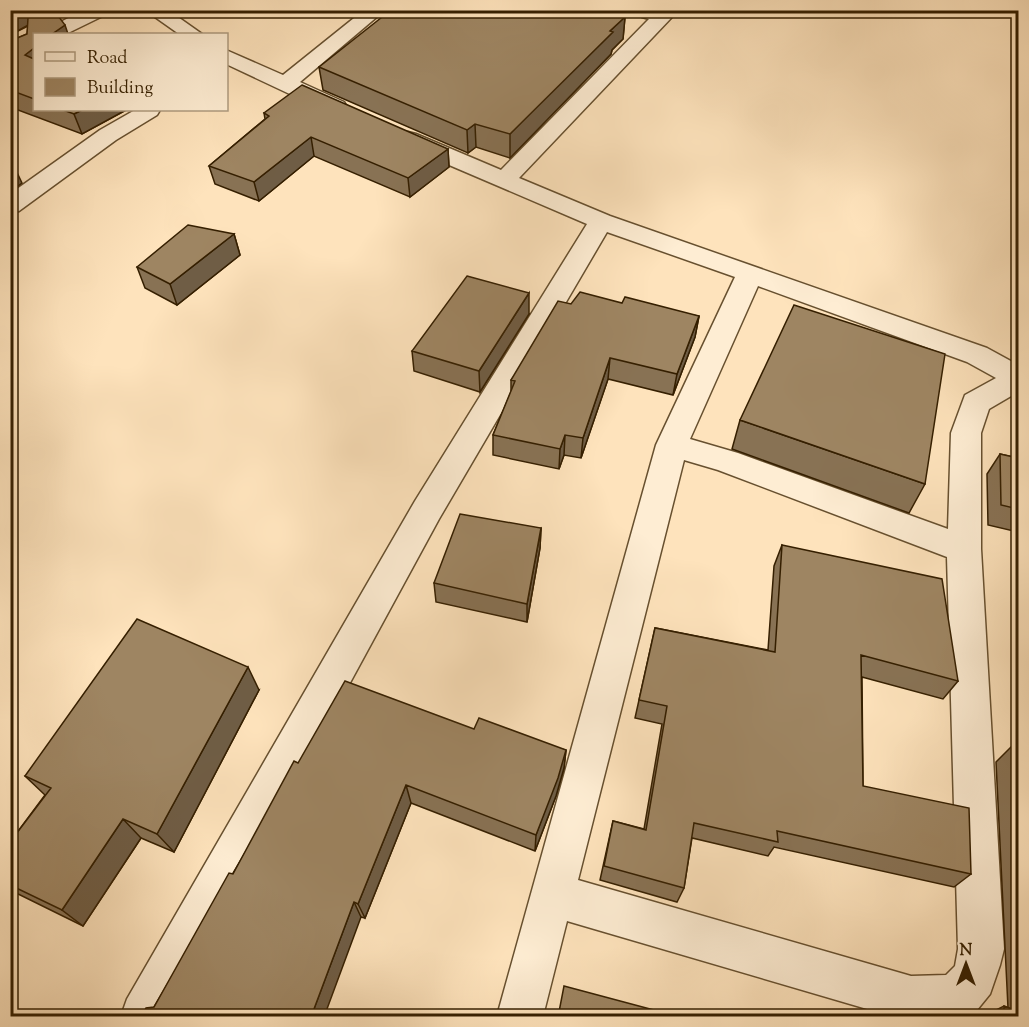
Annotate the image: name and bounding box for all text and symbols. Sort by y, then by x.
legend [33,33,228,111]
text: Road [87,46,127,72]
text: Building [87,76,153,102]
north arrow [936,934,996,994]
text: N [960,940,973,963]

